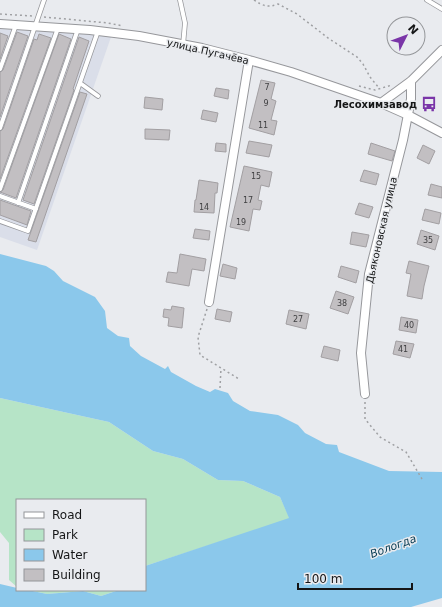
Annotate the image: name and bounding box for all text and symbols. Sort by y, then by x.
north arrow [386,16,426,56]
text: N [405,22,421,37]
street label: улица Пугачёва [166,37,250,66]
house number: 7 [264,83,270,92]
bus stop icon: Лесохимзавод [420,95,438,113]
house number: 9 [263,99,269,108]
place label: Лесохимзавод [334,99,417,110]
house number: 11 [258,121,268,130]
house number: 15 [251,172,261,181]
street label: Дьяконовская улица [364,176,399,284]
house number: 17 [243,196,253,205]
house number: 14 [199,203,209,212]
house number: 19 [236,218,246,227]
house number: 35 [423,236,433,245]
house number: 38 [337,299,347,308]
house number: 27 [293,315,303,324]
house number: 40 [404,321,414,330]
house number: 41 [398,345,408,354]
legend [16,499,146,591]
text: Road [52,508,82,522]
text: Park [52,528,78,542]
water label: Вологда [368,532,418,561]
text: Water [52,548,88,562]
scale bar [298,565,412,591]
text: Building [52,568,101,582]
text: 100 m [304,572,342,586]

